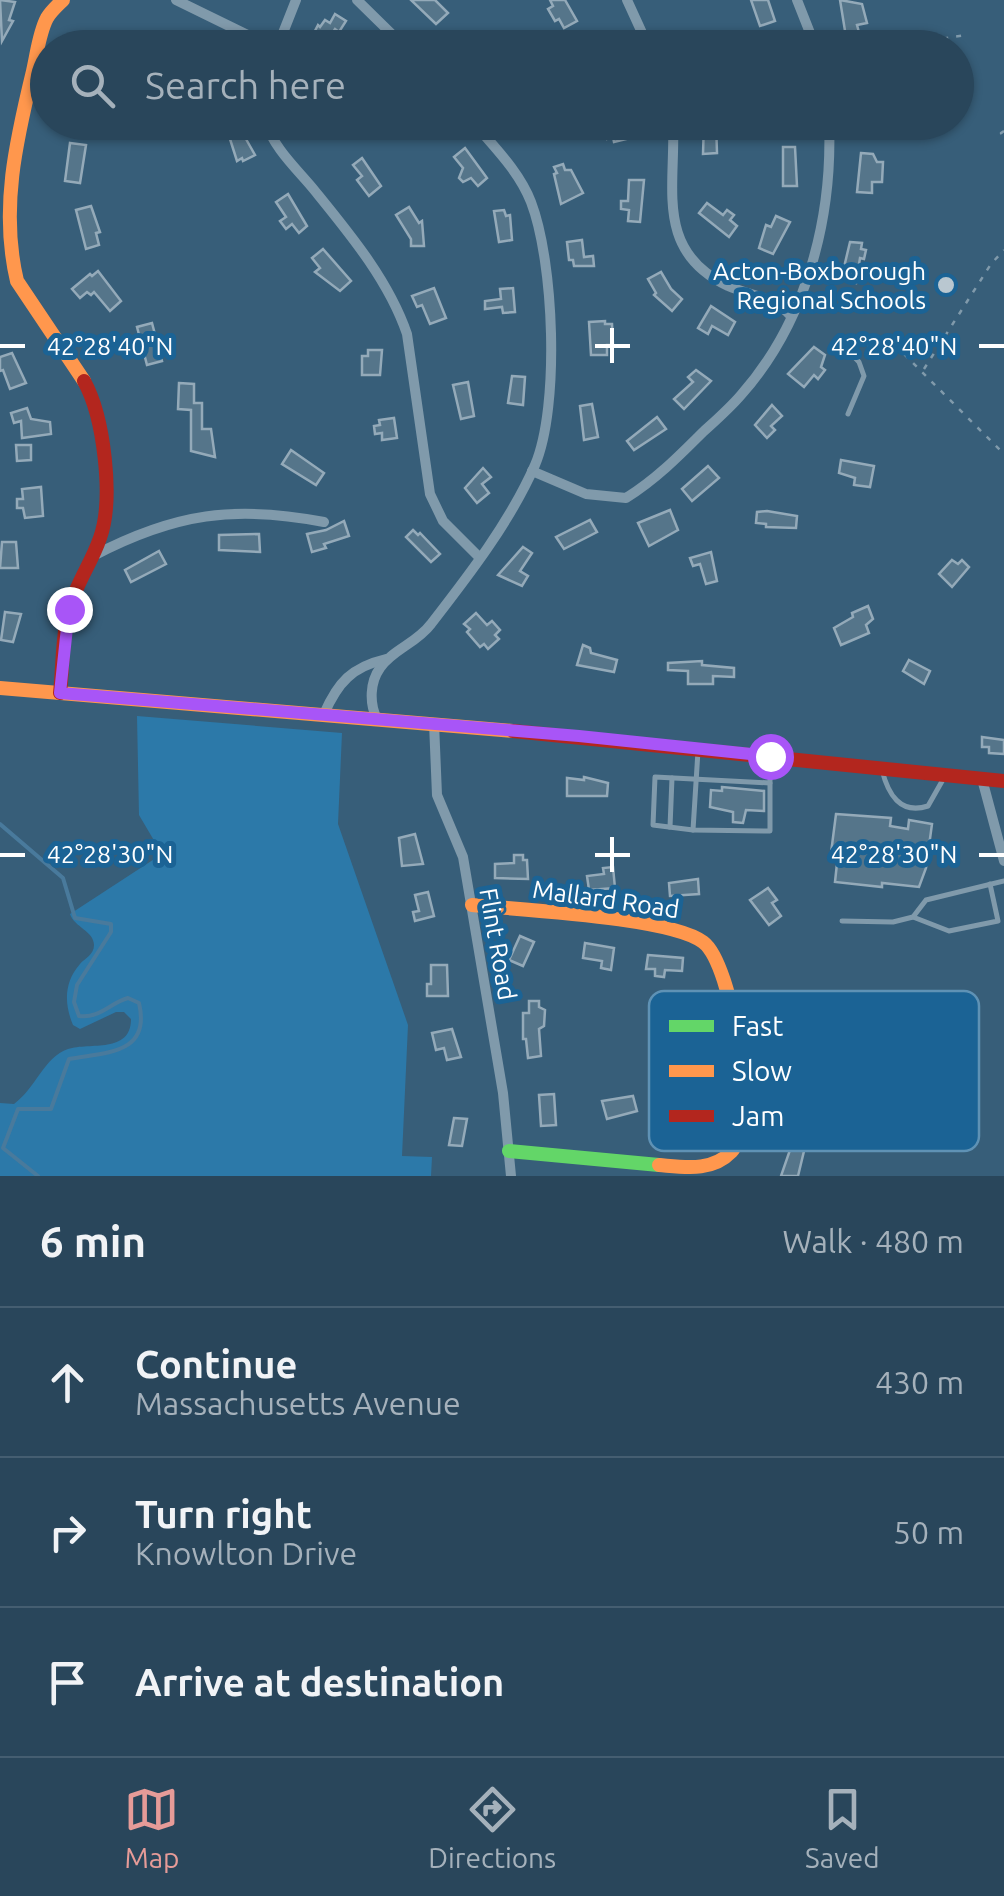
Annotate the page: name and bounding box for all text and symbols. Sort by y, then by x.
search box [30,30,974,140]
icon: search [65,58,120,113]
text: Search here [145,64,346,106]
place label: Acton-Boxborough Regional Schools [713,257,926,314]
marker: Acton-Boxborough Regional Schools [935,274,957,296]
text: 42°28'40"N [47,332,173,360]
text: 42°28'40"N [831,332,957,360]
route end [47,587,93,633]
route start [748,734,794,780]
text: 42°28'30"N [47,840,173,868]
text: 42°28'30"N [831,840,957,868]
street label: Mallard Road [531,875,681,923]
street label: Flint Road [474,886,522,1002]
legend [649,991,979,1151]
text: Fast [732,1010,783,1041]
text: Slow [732,1055,792,1086]
text: Jam [732,1100,784,1131]
text: 6 min [40,1218,146,1265]
text: Walk · 480 m [782,1223,964,1259]
text: Continue [135,1343,297,1385]
icon: ahead [40,1355,95,1410]
text: 430 m [875,1364,964,1400]
text: Massachusetts Avenue [135,1385,461,1421]
text: Turn right [135,1493,312,1535]
icon: right [40,1505,95,1560]
text: 50 m [893,1514,964,1550]
text: Knowlton Drive [135,1535,357,1571]
icon: arrive [40,1655,95,1710]
text: Arrive at destination [135,1661,504,1703]
tab: Map [124,1782,180,1873]
tab: Directions [428,1782,556,1873]
tab: Saved [805,1782,880,1873]

